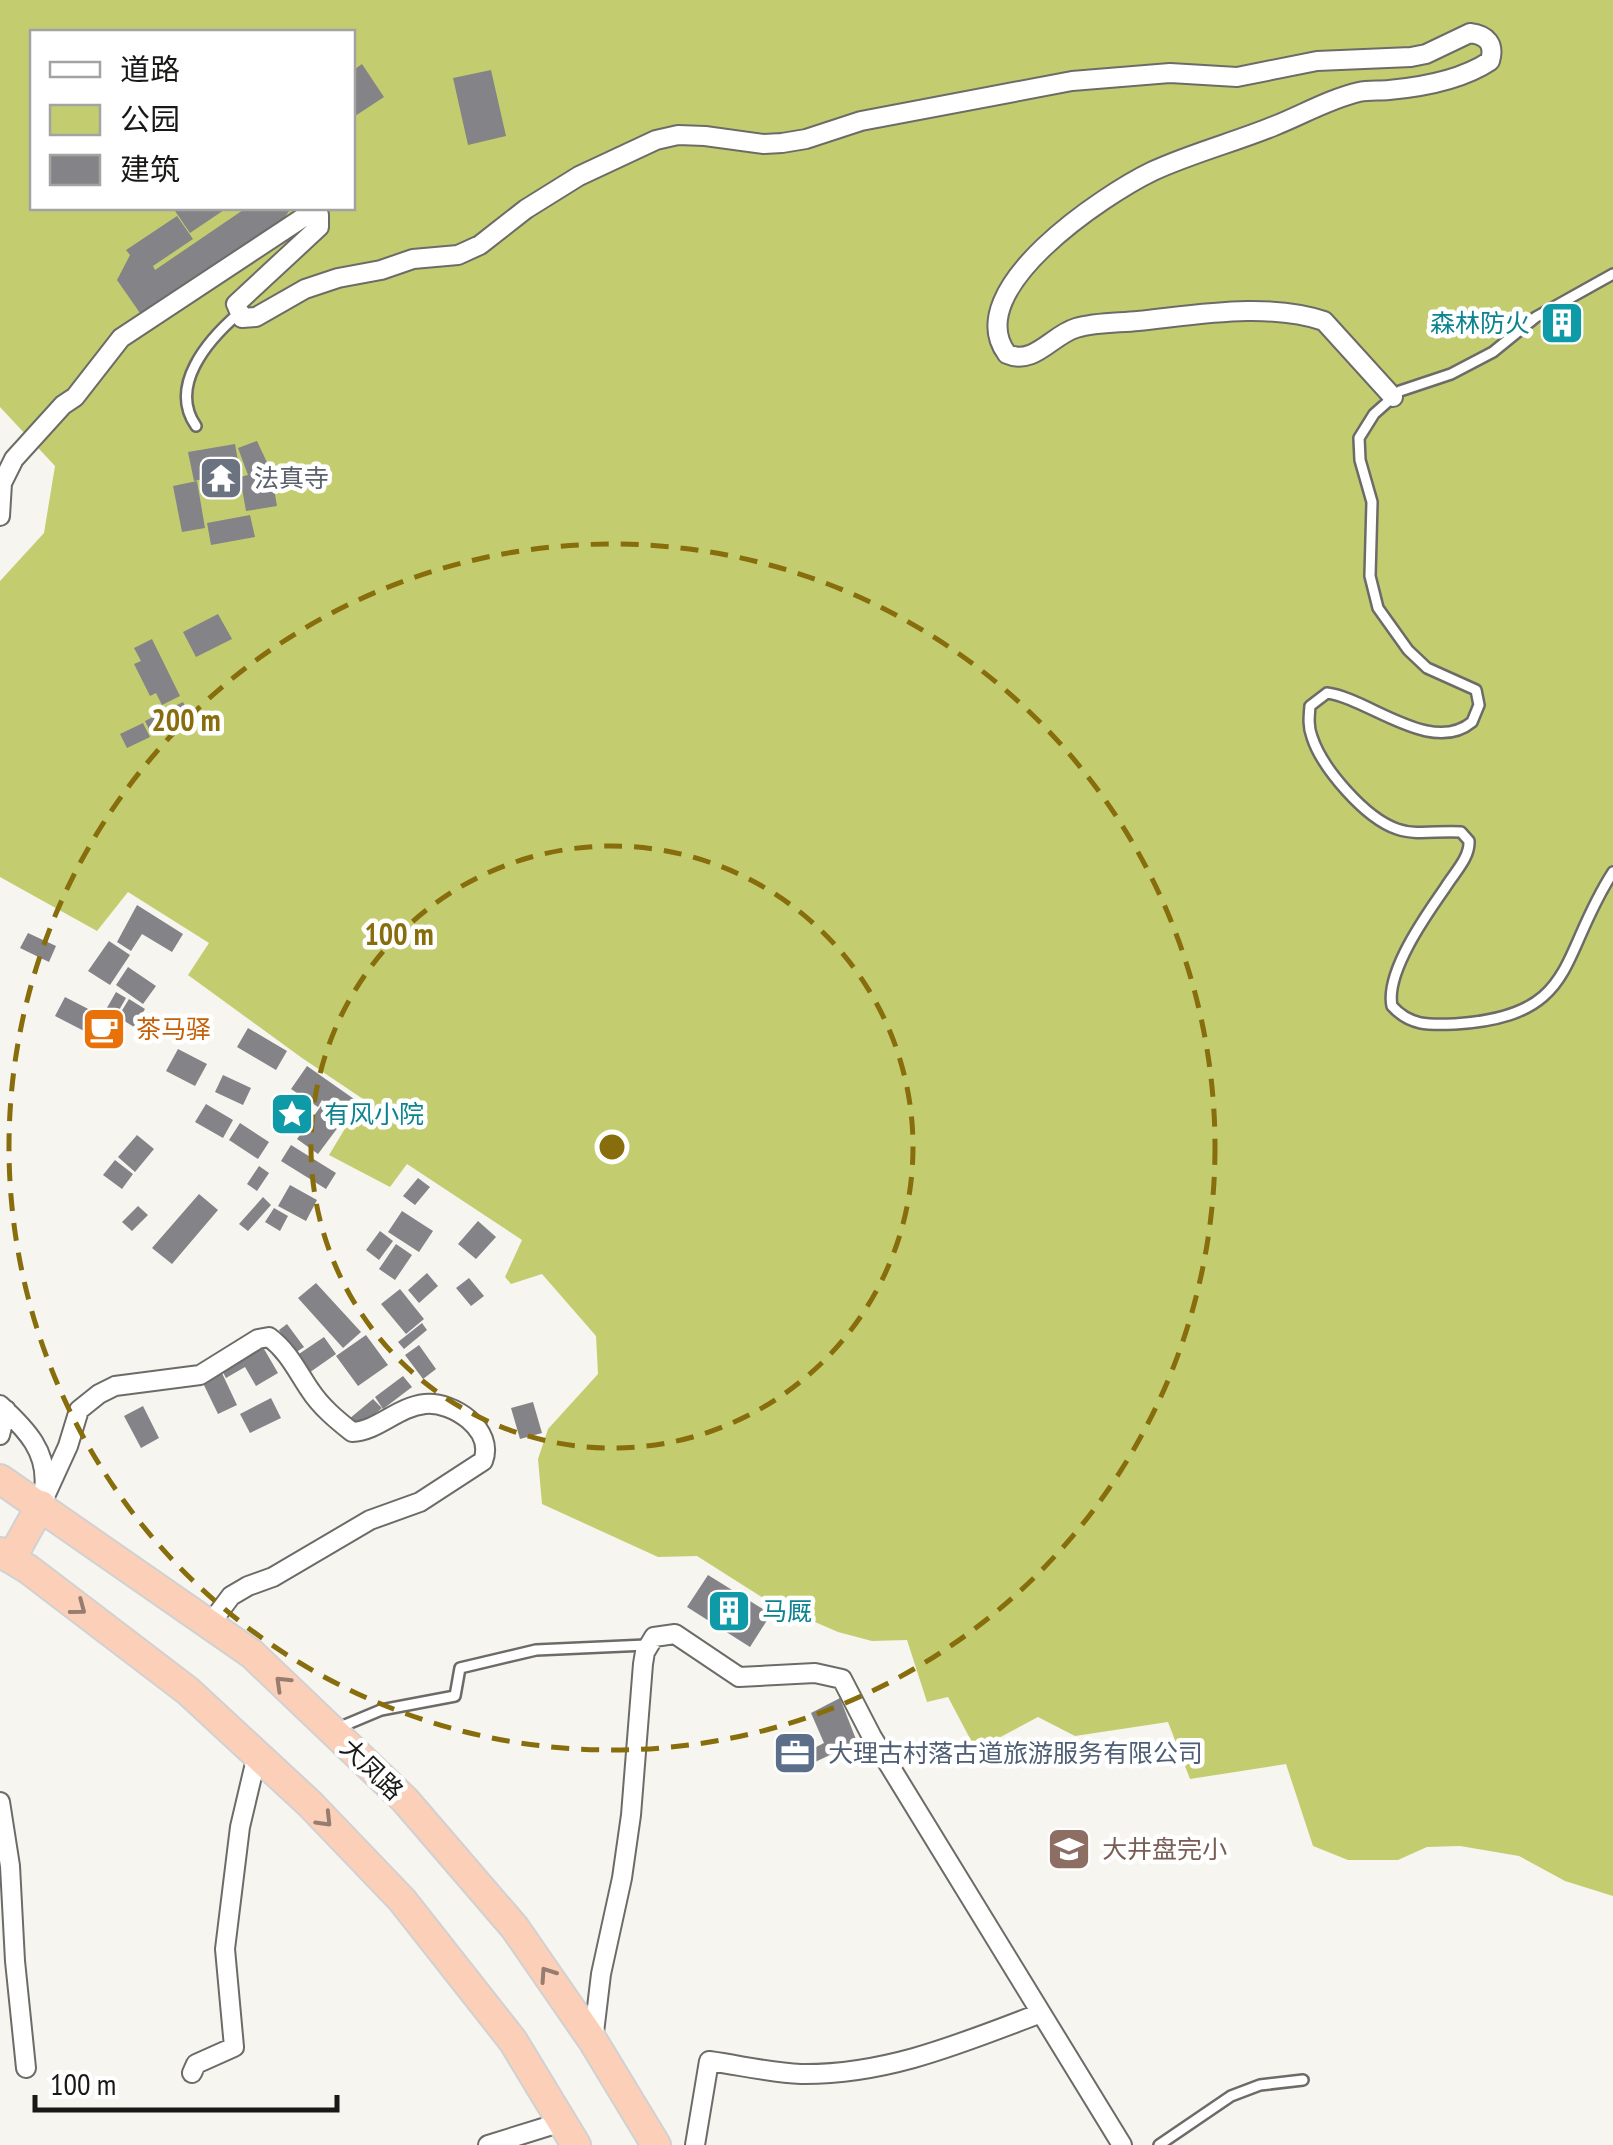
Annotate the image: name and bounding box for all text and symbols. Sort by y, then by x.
legend [30,30,355,210]
text: 道路 [120,49,180,88]
text: 公园 [120,99,180,138]
text: 建筑 [120,149,180,188]
building icon: 森林防火 [1539,300,1585,346]
place label: 森林防火 [1430,307,1530,339]
temple icon: 法真寺 [198,455,244,501]
place label: 法真寺 [254,462,329,494]
text: 200 m [151,700,221,739]
text: 100 m [364,914,434,953]
cafe icon: 茶马驿 [81,1006,127,1052]
place label: 茶马驿 [136,1013,211,1045]
place icon: 有风小院 [269,1091,315,1137]
place label: 有风小院 [324,1098,424,1130]
centre of rings [594,1129,630,1165]
building icon: 马厩 [706,1588,752,1634]
place label: 马厩 [762,1595,812,1627]
one-way arrow [68,1597,86,1614]
one-way arrow [275,1677,294,1695]
office icon: 大理古村落古道旅游服务有限公司 [772,1730,818,1776]
street label: 大凤路 [334,1731,410,1807]
place label: 大理古村落古道旅游服务有限公司 [828,1737,1203,1769]
one-way arrow [313,1808,331,1827]
school or university icon: 大井盘完小 [1046,1826,1092,1872]
place label: 大井盘完小 [1102,1833,1227,1865]
one-way arrow [541,1967,559,1986]
scale bar [35,2050,338,2112]
text: 100 m [50,2064,116,2103]

